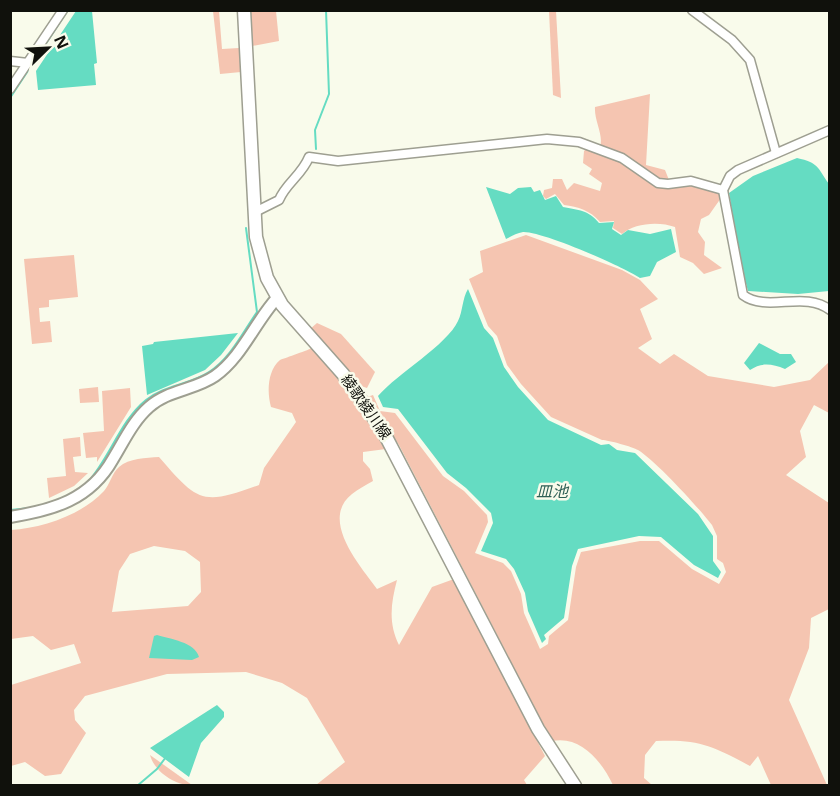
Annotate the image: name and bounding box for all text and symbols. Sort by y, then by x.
north arrow [18,18,78,78]
text: N [49,31,74,52]
street label: 綾歌綾川線 [337,370,397,443]
water label: 皿池 [536,480,570,502]

